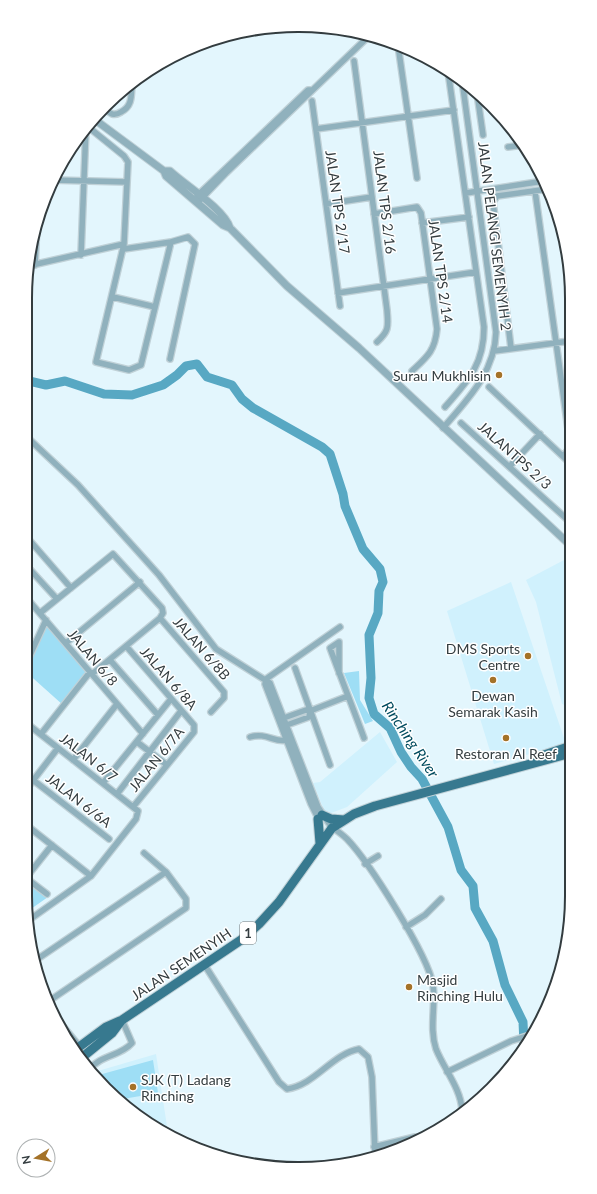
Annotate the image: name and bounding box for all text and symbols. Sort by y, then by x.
street label: JALAN PELANGI SEMENYIH 2 [475,141,515,331]
street label: JALAN TPS 2/17 [322,149,354,255]
street label: JALAN TPS 2/16 [370,149,400,255]
street label: JALAN TPS 2/14 [425,218,457,324]
place label: Surau Mukhlisin [393,367,491,384]
marker: Surau Mukhlisin [494,370,504,380]
street label: JALANTPS 2/3 [475,418,555,492]
street label: JALAN 6/8B [170,613,234,683]
street label: JALAN 6/8 [64,625,122,689]
place label: DMS Sports Centre [446,640,520,673]
street label: JALAN 6/8A [137,643,201,713]
marker: DMS Sports Centre [523,651,533,661]
marker: Dewan Semarak Kasih [488,675,498,685]
place label: Dewan Semarak Kasih [448,687,538,720]
water label: Rinching River [379,697,444,781]
street label: JALAN 6/7A [125,723,188,795]
street label: JALAN 6/7 [57,729,121,785]
marker: Restoran Al Reef [501,733,511,743]
place label: Restoran Al Reef [455,745,557,762]
street label: JALAN 6/6A [43,769,115,831]
road number: 1 [240,922,256,944]
street label: JALAN SEMENYIH [128,924,234,1004]
place label: Masjid Rinching Hulu [417,971,503,1004]
marker: Masjid Rinching Hulu [404,982,414,992]
place label: SJK (T) Ladang Rinching [141,1071,231,1104]
marker: SJK (T) Ladang Rinching [128,1082,138,1092]
north arrow [16,1138,56,1178]
text: N [19,1155,33,1165]

